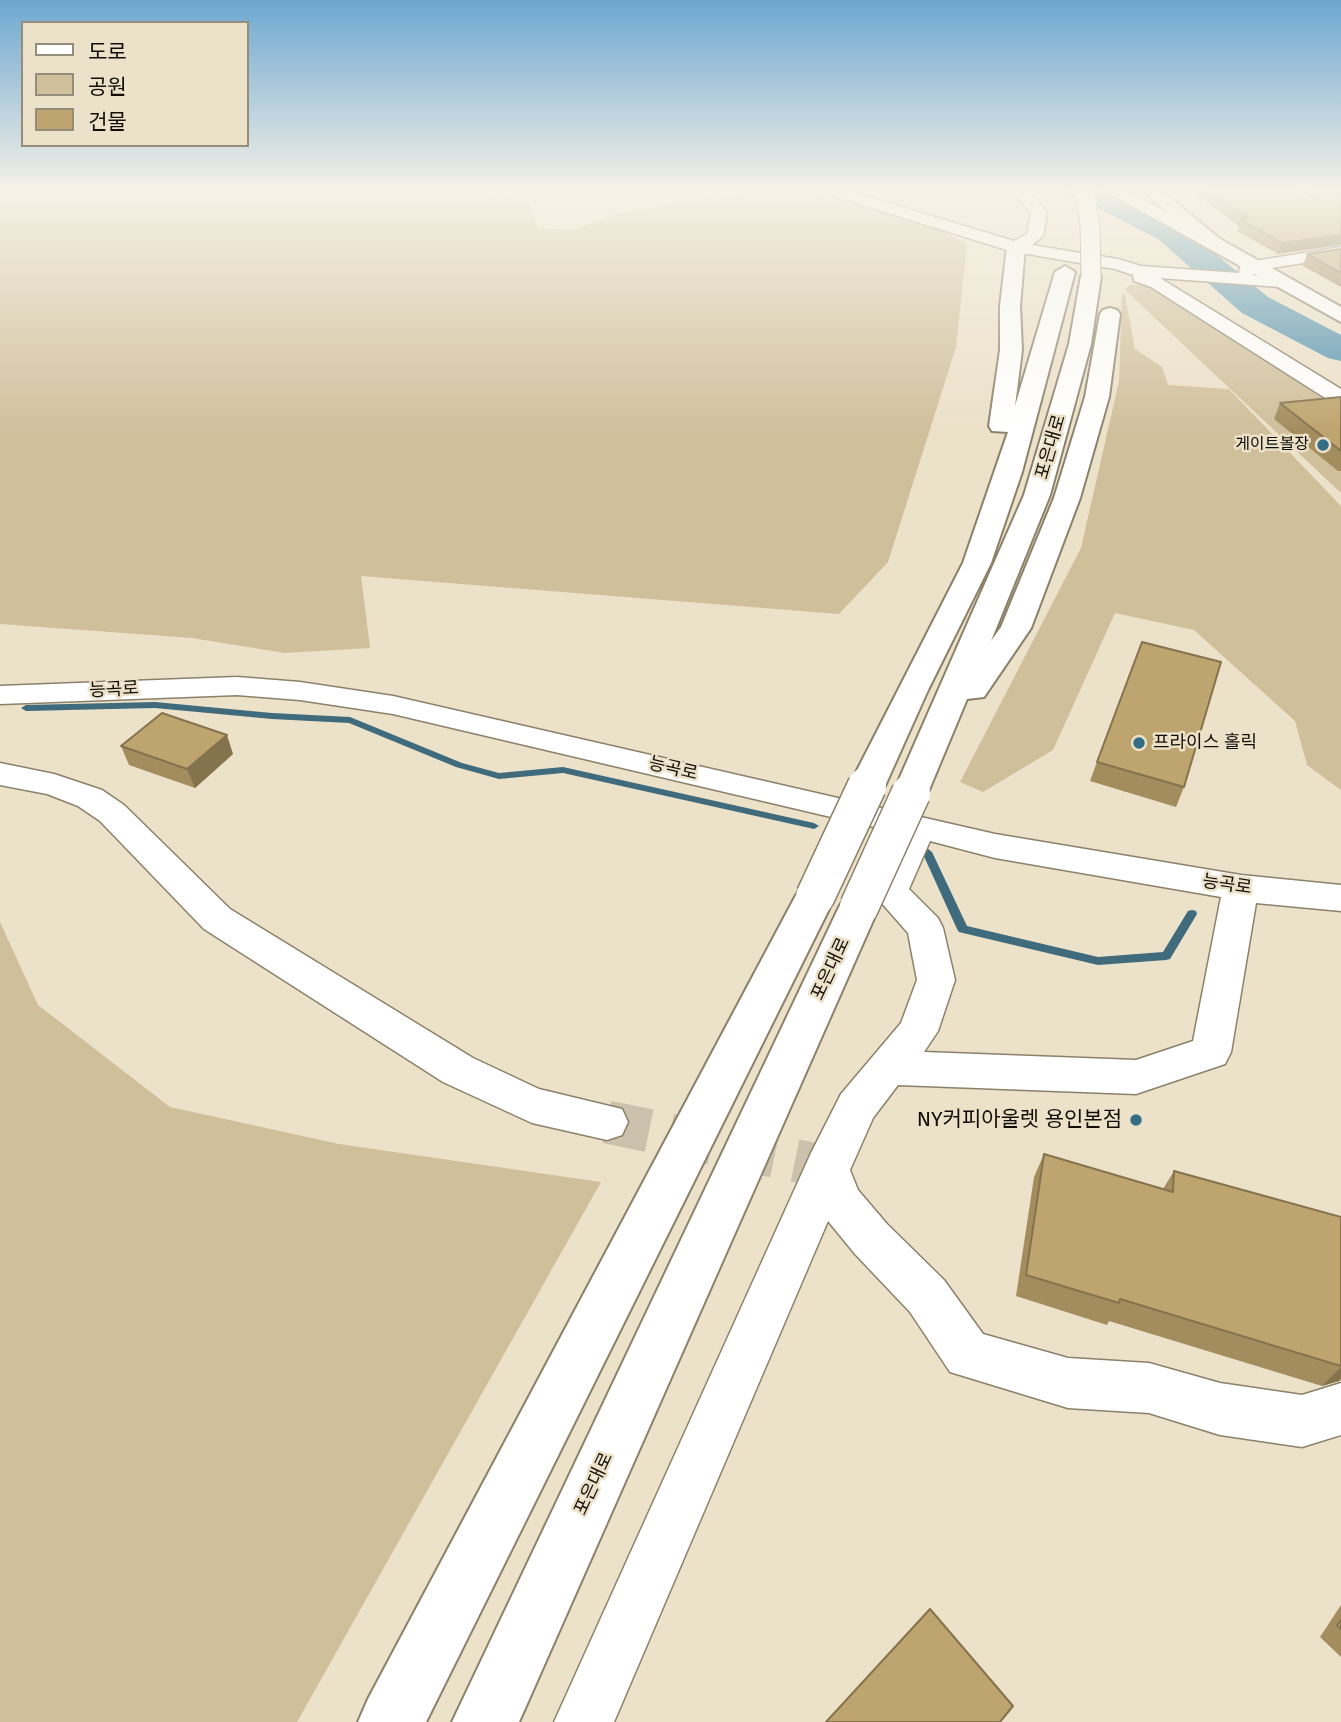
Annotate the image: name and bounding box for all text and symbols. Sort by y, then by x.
legend [21,21,248,147]
text: 도로 [88,39,127,65]
text: 공원 [88,74,127,100]
text: 건물 [88,109,127,135]
street label: 포은대로 [1031,412,1071,482]
place label: 게이트볼장 [1235,435,1309,455]
marker: 게이트볼장 [1315,437,1331,453]
street label: 능곡로 [89,678,139,702]
place label: 프라이스 홀릭 [1153,732,1257,754]
marker: 프라이스 홀릭 [1131,735,1147,751]
street label: 능곡로 [646,753,700,785]
street label: 능곡로 [1201,871,1253,899]
street label: 포은대로 [807,934,855,1004]
place label: NY커피아울렛 용인본점 [917,1107,1122,1133]
marker: NY커피아울렛 용인본점 [1128,1112,1144,1128]
street label: 포은대로 [570,1449,618,1519]

